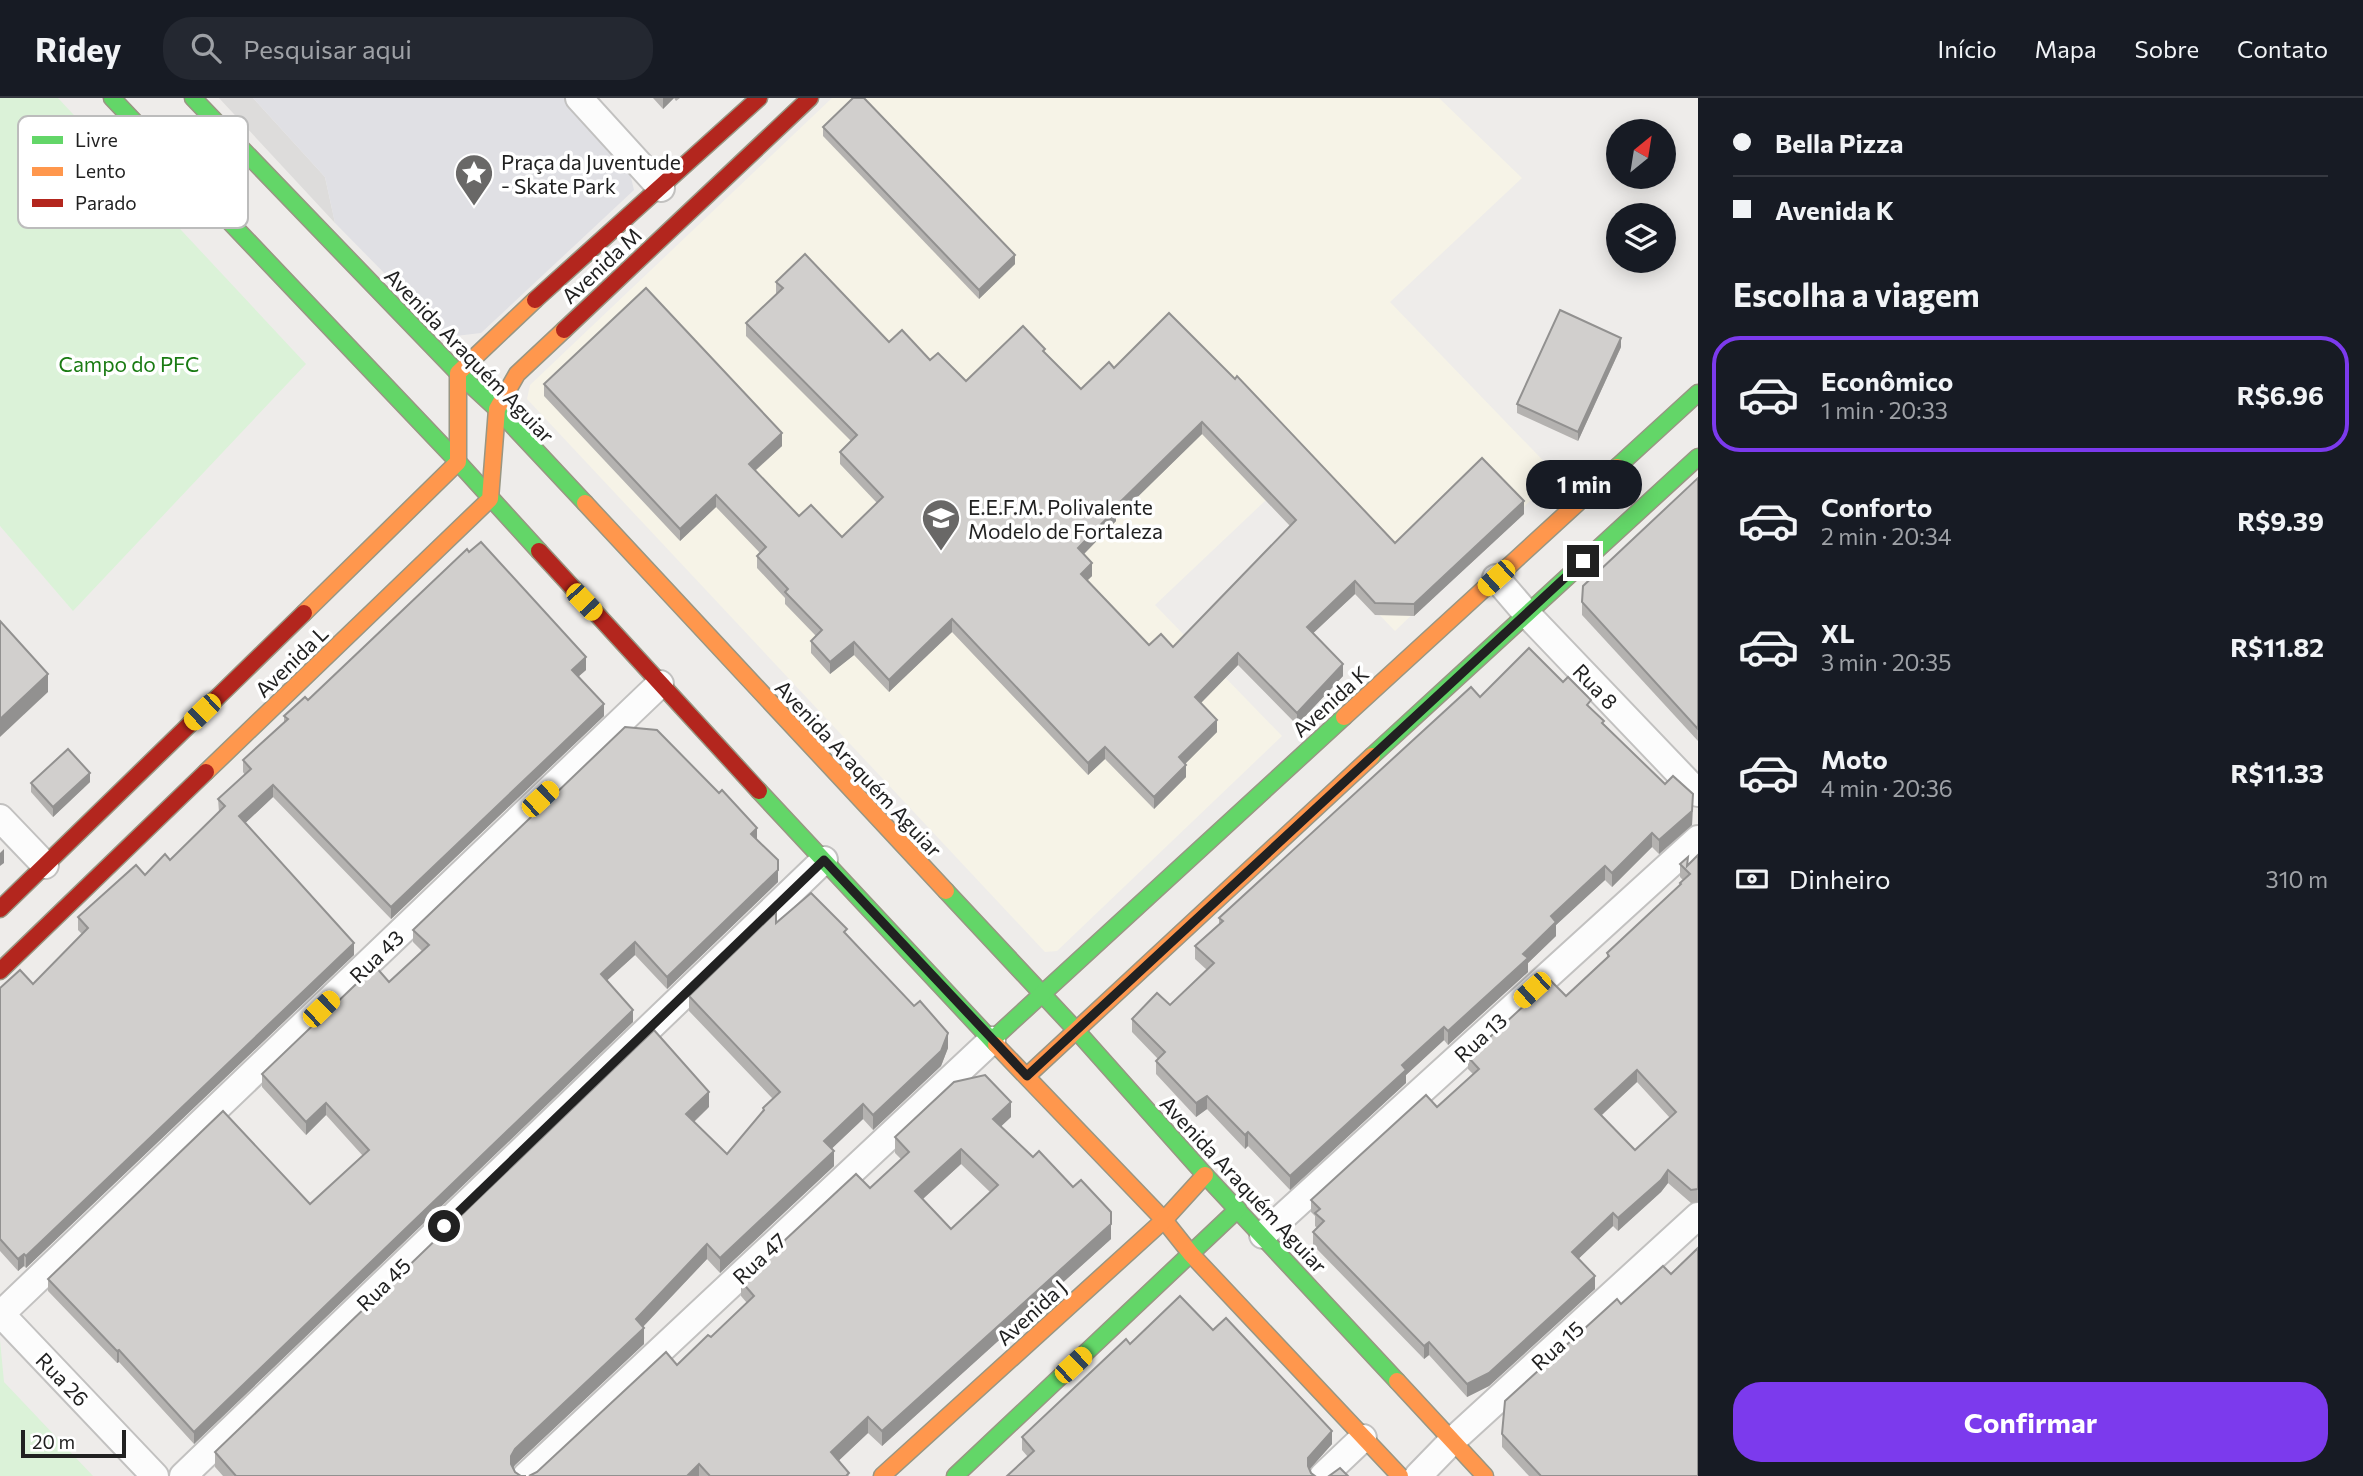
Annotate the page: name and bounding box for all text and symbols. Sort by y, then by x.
search box [163,17,653,80]
text: Ridey [35,28,121,69]
icon: search [187,29,225,67]
text: Pesquisar aqui [243,33,412,64]
text: Início [1938,34,1997,63]
text: Mapa [2035,34,2097,63]
text: Sobre [2135,34,2199,63]
text: Contato [2237,34,2328,63]
legend [18,116,248,228]
north arrow [1606,119,1676,189]
map controls [1606,119,1676,273]
text: Bella Pizza [1775,127,1903,158]
text: Livre [75,128,118,151]
place label: Praça da Juventude - Skate Park [501,149,681,198]
place icon: Praça da Juventude - Skate Park [453,152,495,207]
text: Lento [75,159,126,182]
text: Parado [75,191,137,214]
text: Avenida K [1775,194,1894,225]
button: layers [1606,203,1676,273]
street label: Avenida M [556,222,646,308]
street label: Avenida Araquém Aguiar [380,263,560,447]
text: Escolha a viagem [1733,274,1980,314]
park label: Campo do PFC [59,351,199,376]
icon: car [1737,363,1800,426]
text: Econômico [1821,365,1953,396]
text: R$6.96 [2237,379,2324,410]
text: 1 min · 20:33 [1821,396,1948,424]
callout: 1 min [1525,460,1641,508]
text: 1 min [1557,470,1611,498]
icon: car [1737,489,1800,552]
text: Conforto [1821,491,1932,522]
place label: E.E.F.M. Polivalente Modelo de Fortaleza [968,494,1163,543]
school or university icon: E.E.F.M. Polivalente Modelo de Fortaleza [920,497,962,552]
text: R$9.39 [2237,505,2324,536]
text: 2 min · 20:34 [1821,522,1952,550]
route end [1567,545,1599,577]
car [1474,556,1519,600]
car [562,579,607,625]
icon: car [1737,615,1800,678]
text: XL [1821,617,1855,648]
street label: Avenida L [249,620,333,702]
text: R$11.82 [2230,631,2324,662]
text: 3 min · 20:35 [1821,648,1951,676]
street label: Rua 8 [1568,658,1624,714]
street label: Avenida K [1287,660,1373,742]
street label: Avenida Araquém Aguiar [771,674,947,862]
car [180,690,225,734]
icon: car [1737,741,1800,804]
text: Moto [1821,743,1888,774]
text: R$11.33 [2231,757,2324,788]
text: 4 min · 20:36 [1821,774,1953,802]
car [518,777,563,821]
icon: cash [1733,860,1771,898]
text: Dinheiro [1789,863,1891,894]
text: 310 m [2266,865,2328,893]
street label: Rua 43 [344,924,408,988]
car [1510,968,1555,1012]
car [299,987,344,1031]
street label: Rua 13 [1449,1007,1511,1067]
street label: Avenida Araquém Aguiar [1156,1090,1332,1278]
route start [428,1210,460,1242]
street label: Rua 47 [727,1227,791,1289]
street label: Rua 45 [351,1252,415,1316]
street label: Avenida J [991,1274,1071,1350]
street label: Rua 15 [1526,1315,1588,1375]
car [1051,1343,1096,1387]
street label: Rua 26 [31,1347,95,1411]
button: Confirmar [1733,1382,2328,1462]
scale bar [21,1427,126,1459]
text: 20 m [32,1430,75,1453]

